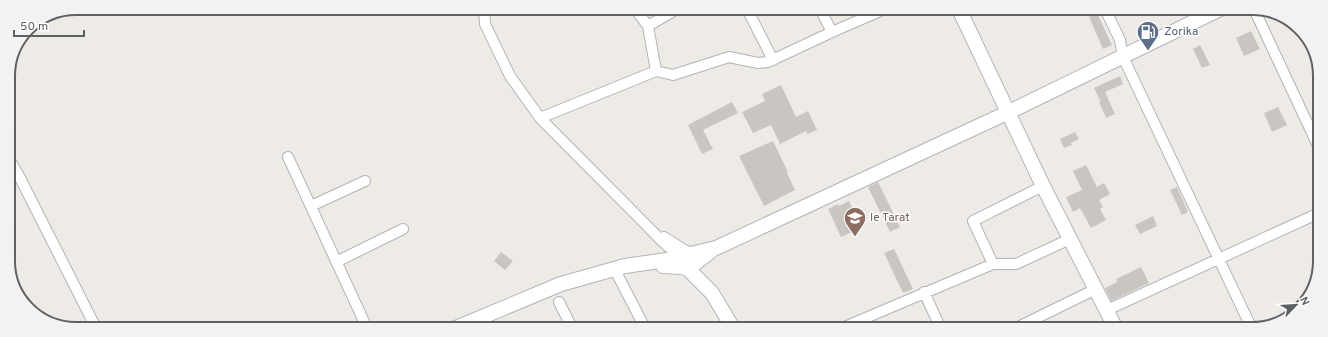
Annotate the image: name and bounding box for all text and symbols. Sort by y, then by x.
scale bar [14,12,84,38]
text: 50 m [20,19,48,35]
fuel station icon: Zorika [1135,19,1161,52]
place label: Zorika [1164,24,1198,40]
school or university icon: le Tarat [842,205,868,238]
place label: le Tarat [870,210,910,226]
north arrow [1276,285,1316,325]
text: N [1296,295,1312,308]

